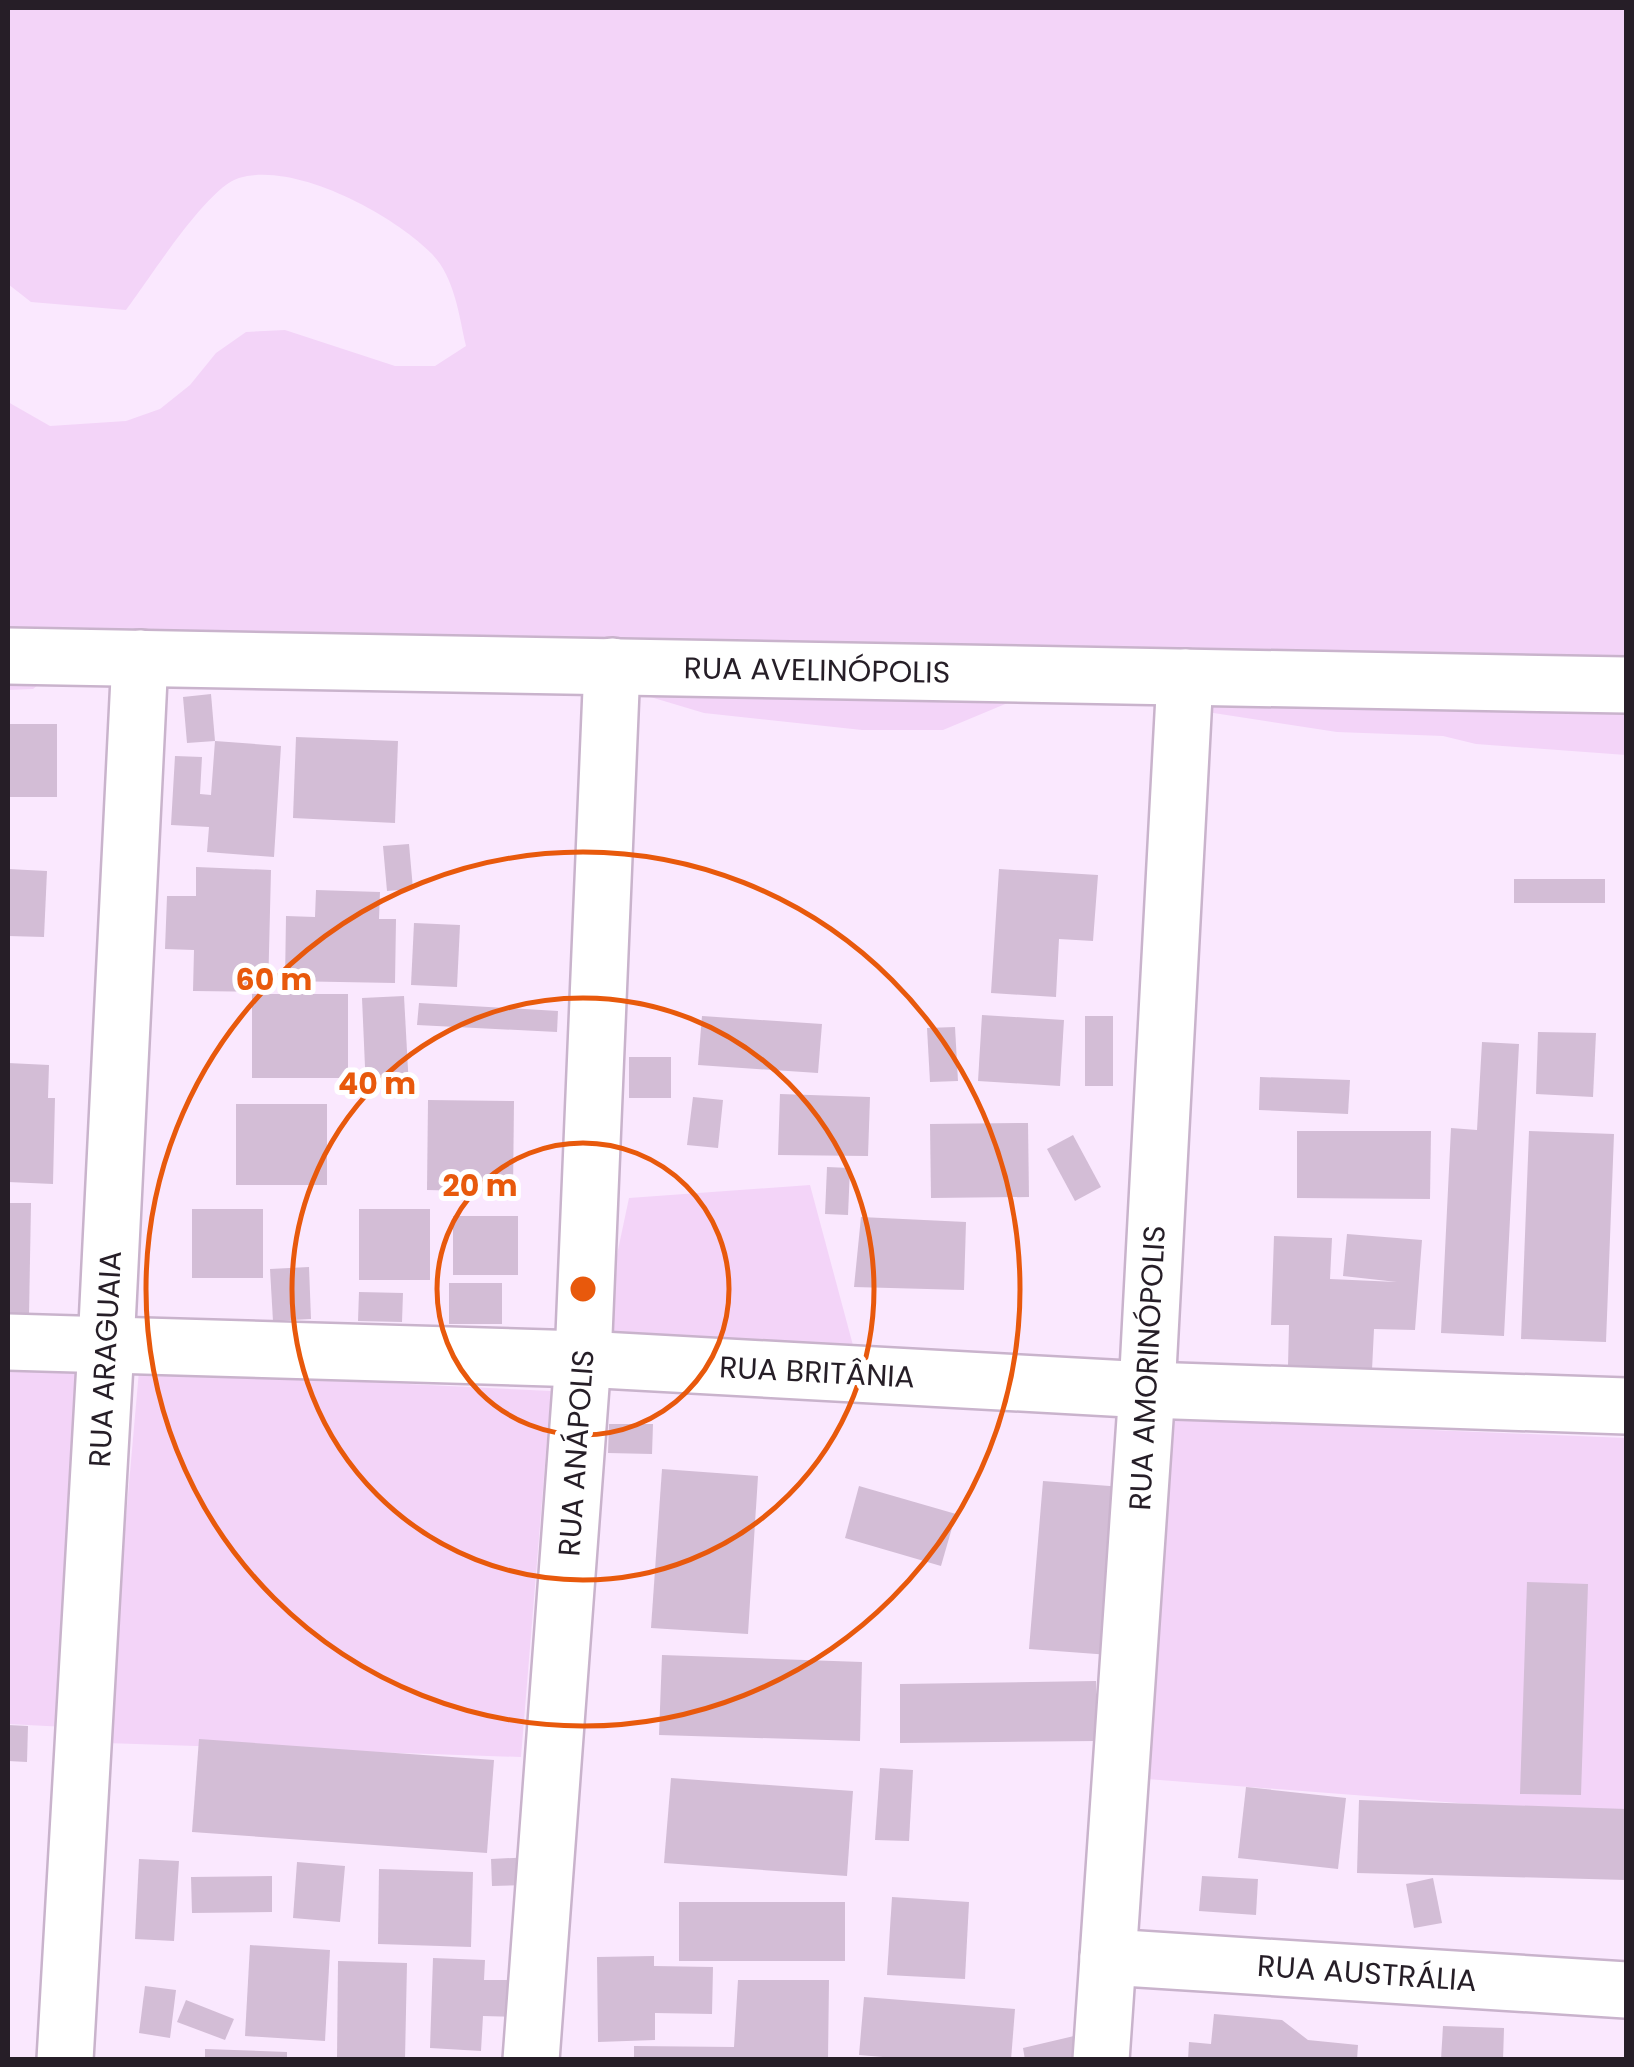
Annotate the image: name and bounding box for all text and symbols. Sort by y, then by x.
street label: RUA AVELINÓPOLIS [683,646,951,694]
text: 60 m [236,958,312,1001]
text: 40 m [338,1062,416,1105]
text: 20 m [443,1164,517,1207]
street label: RUA AMORINÓPOLIS [1118,1224,1176,1512]
street label: RUA ARAGUAIA [78,1250,132,1468]
centre of rings [565,1271,601,1307]
street label: RUA BRITÂNIA [718,1345,916,1399]
street label: RUA ANÁPOLIS [547,1348,605,1558]
street label: RUA AUSTRÁLIA [1256,1944,1478,2002]

